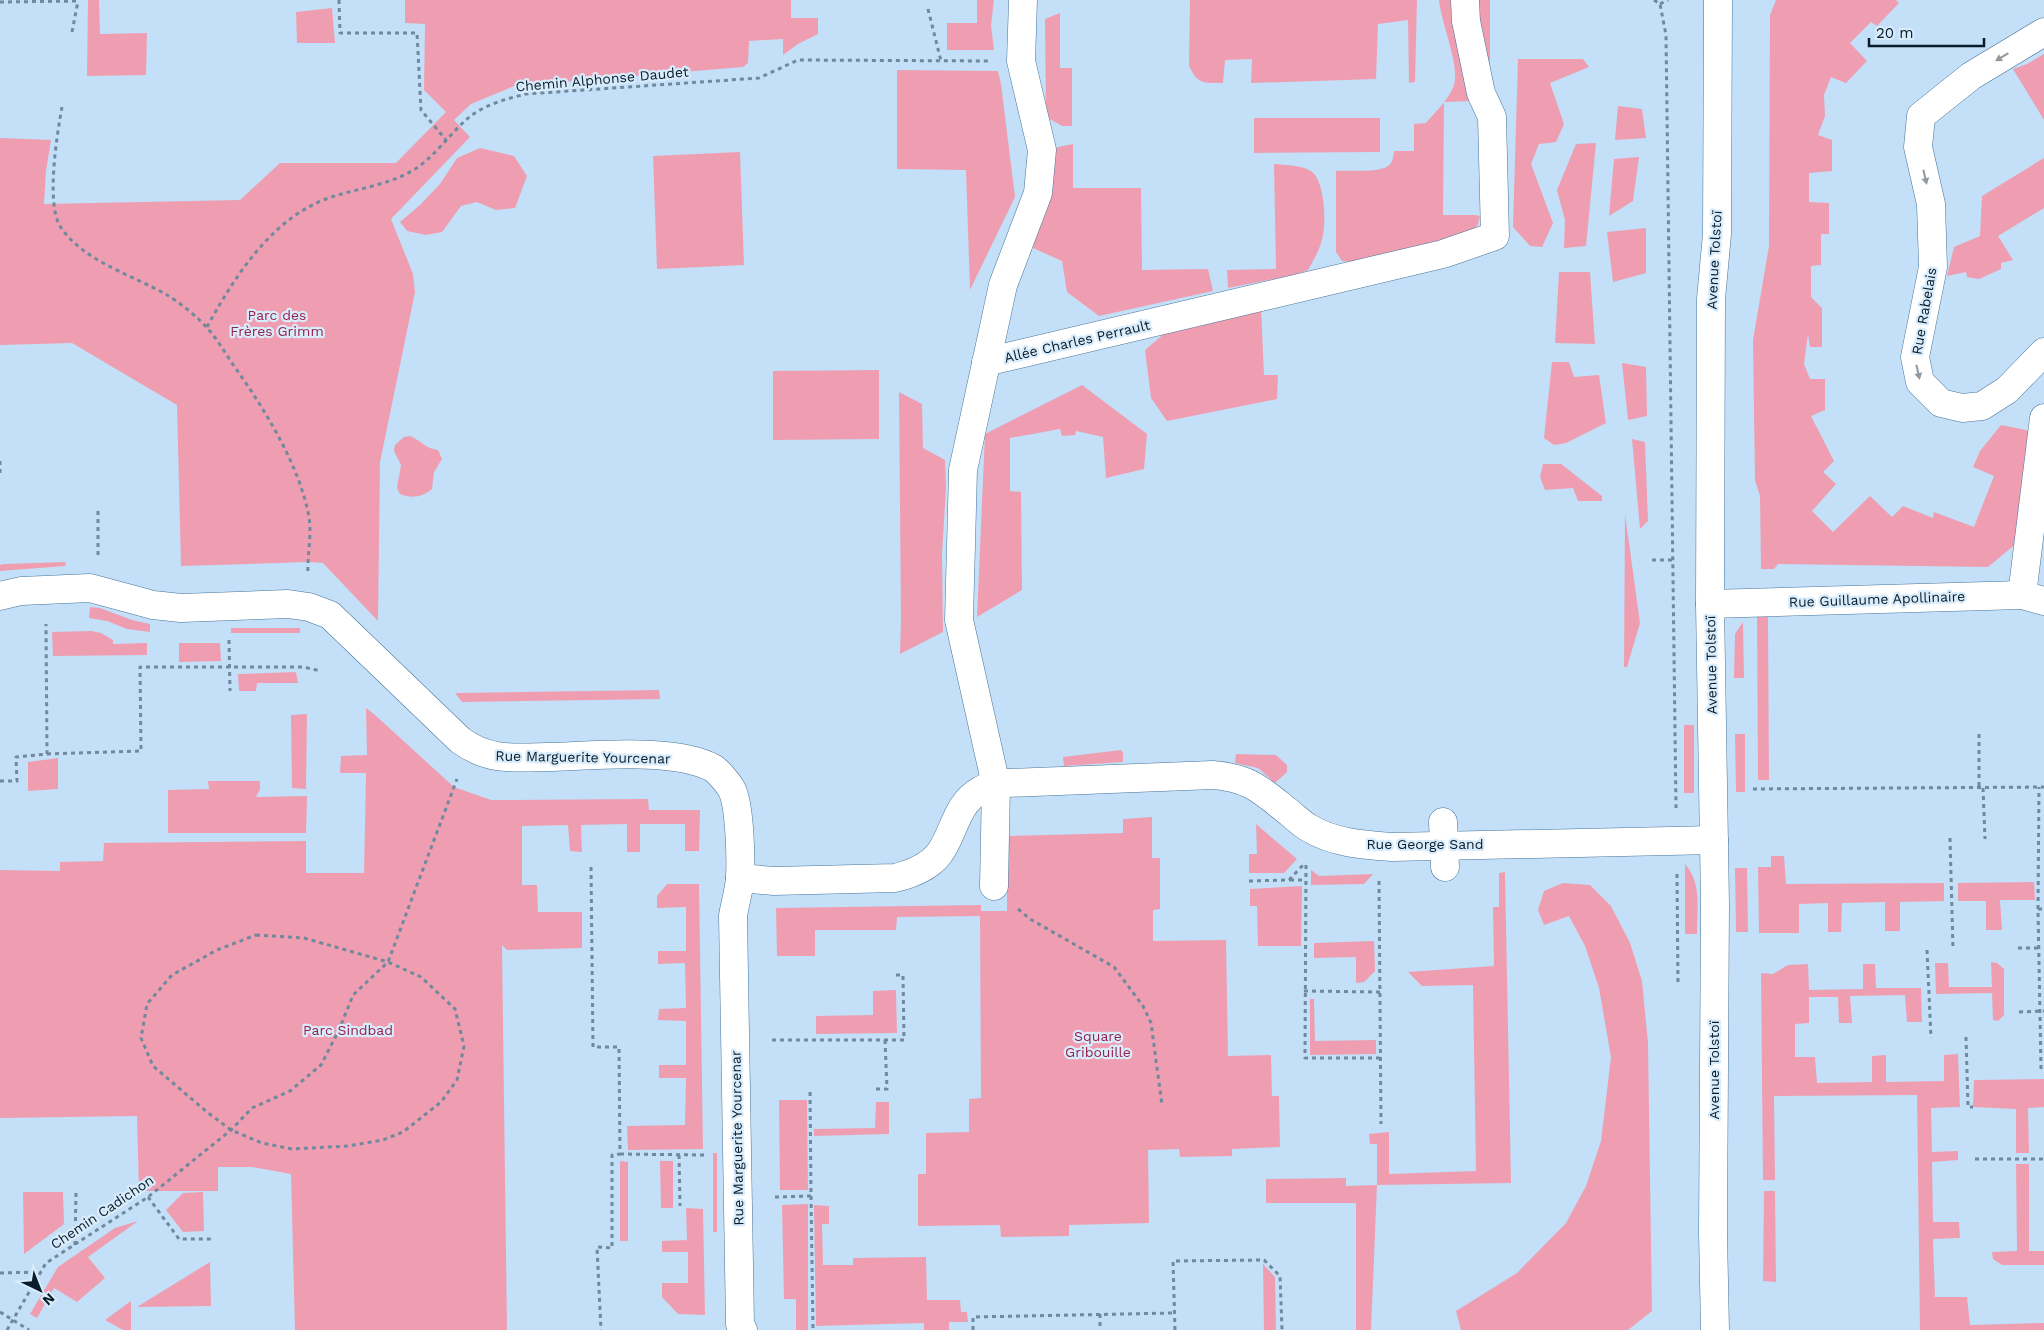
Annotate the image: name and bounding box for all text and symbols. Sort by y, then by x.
scale bar [1869,15,1984,47]
text: 20 m [1876,24,1914,42]
one-way arrow [1996,53,2009,62]
street label: Chemin Alphonse Daudet [515,63,689,95]
one-way arrow [1921,170,1929,185]
street label: Avenue Tolstoï [1703,210,1725,310]
street label: Rue Rabelais [1908,266,1940,356]
park label: Parc des Frères Grimm [230,307,324,339]
street label: Allée Charles Perrault [1002,316,1152,366]
one-way arrow [1914,364,1922,379]
street label: Rue Guillaume Apollinaire [1789,588,1965,610]
street label: Avenue Tolstoï [1702,615,1720,715]
street label: Rue Marguerite Yourcenar [495,747,671,767]
street label: Rue George Sand [1366,836,1484,852]
street label: Avenue Tolstoï [1706,1020,1722,1119]
park label: Parc Sindbad [303,1022,393,1038]
park label: Square Gribouille [1065,1028,1131,1060]
street label: Rue Marguerite Yourcenar [727,1050,747,1226]
street label: Chemin Cadichon [48,1172,156,1252]
north arrow [15,1265,65,1315]
text: N [40,1290,58,1309]

